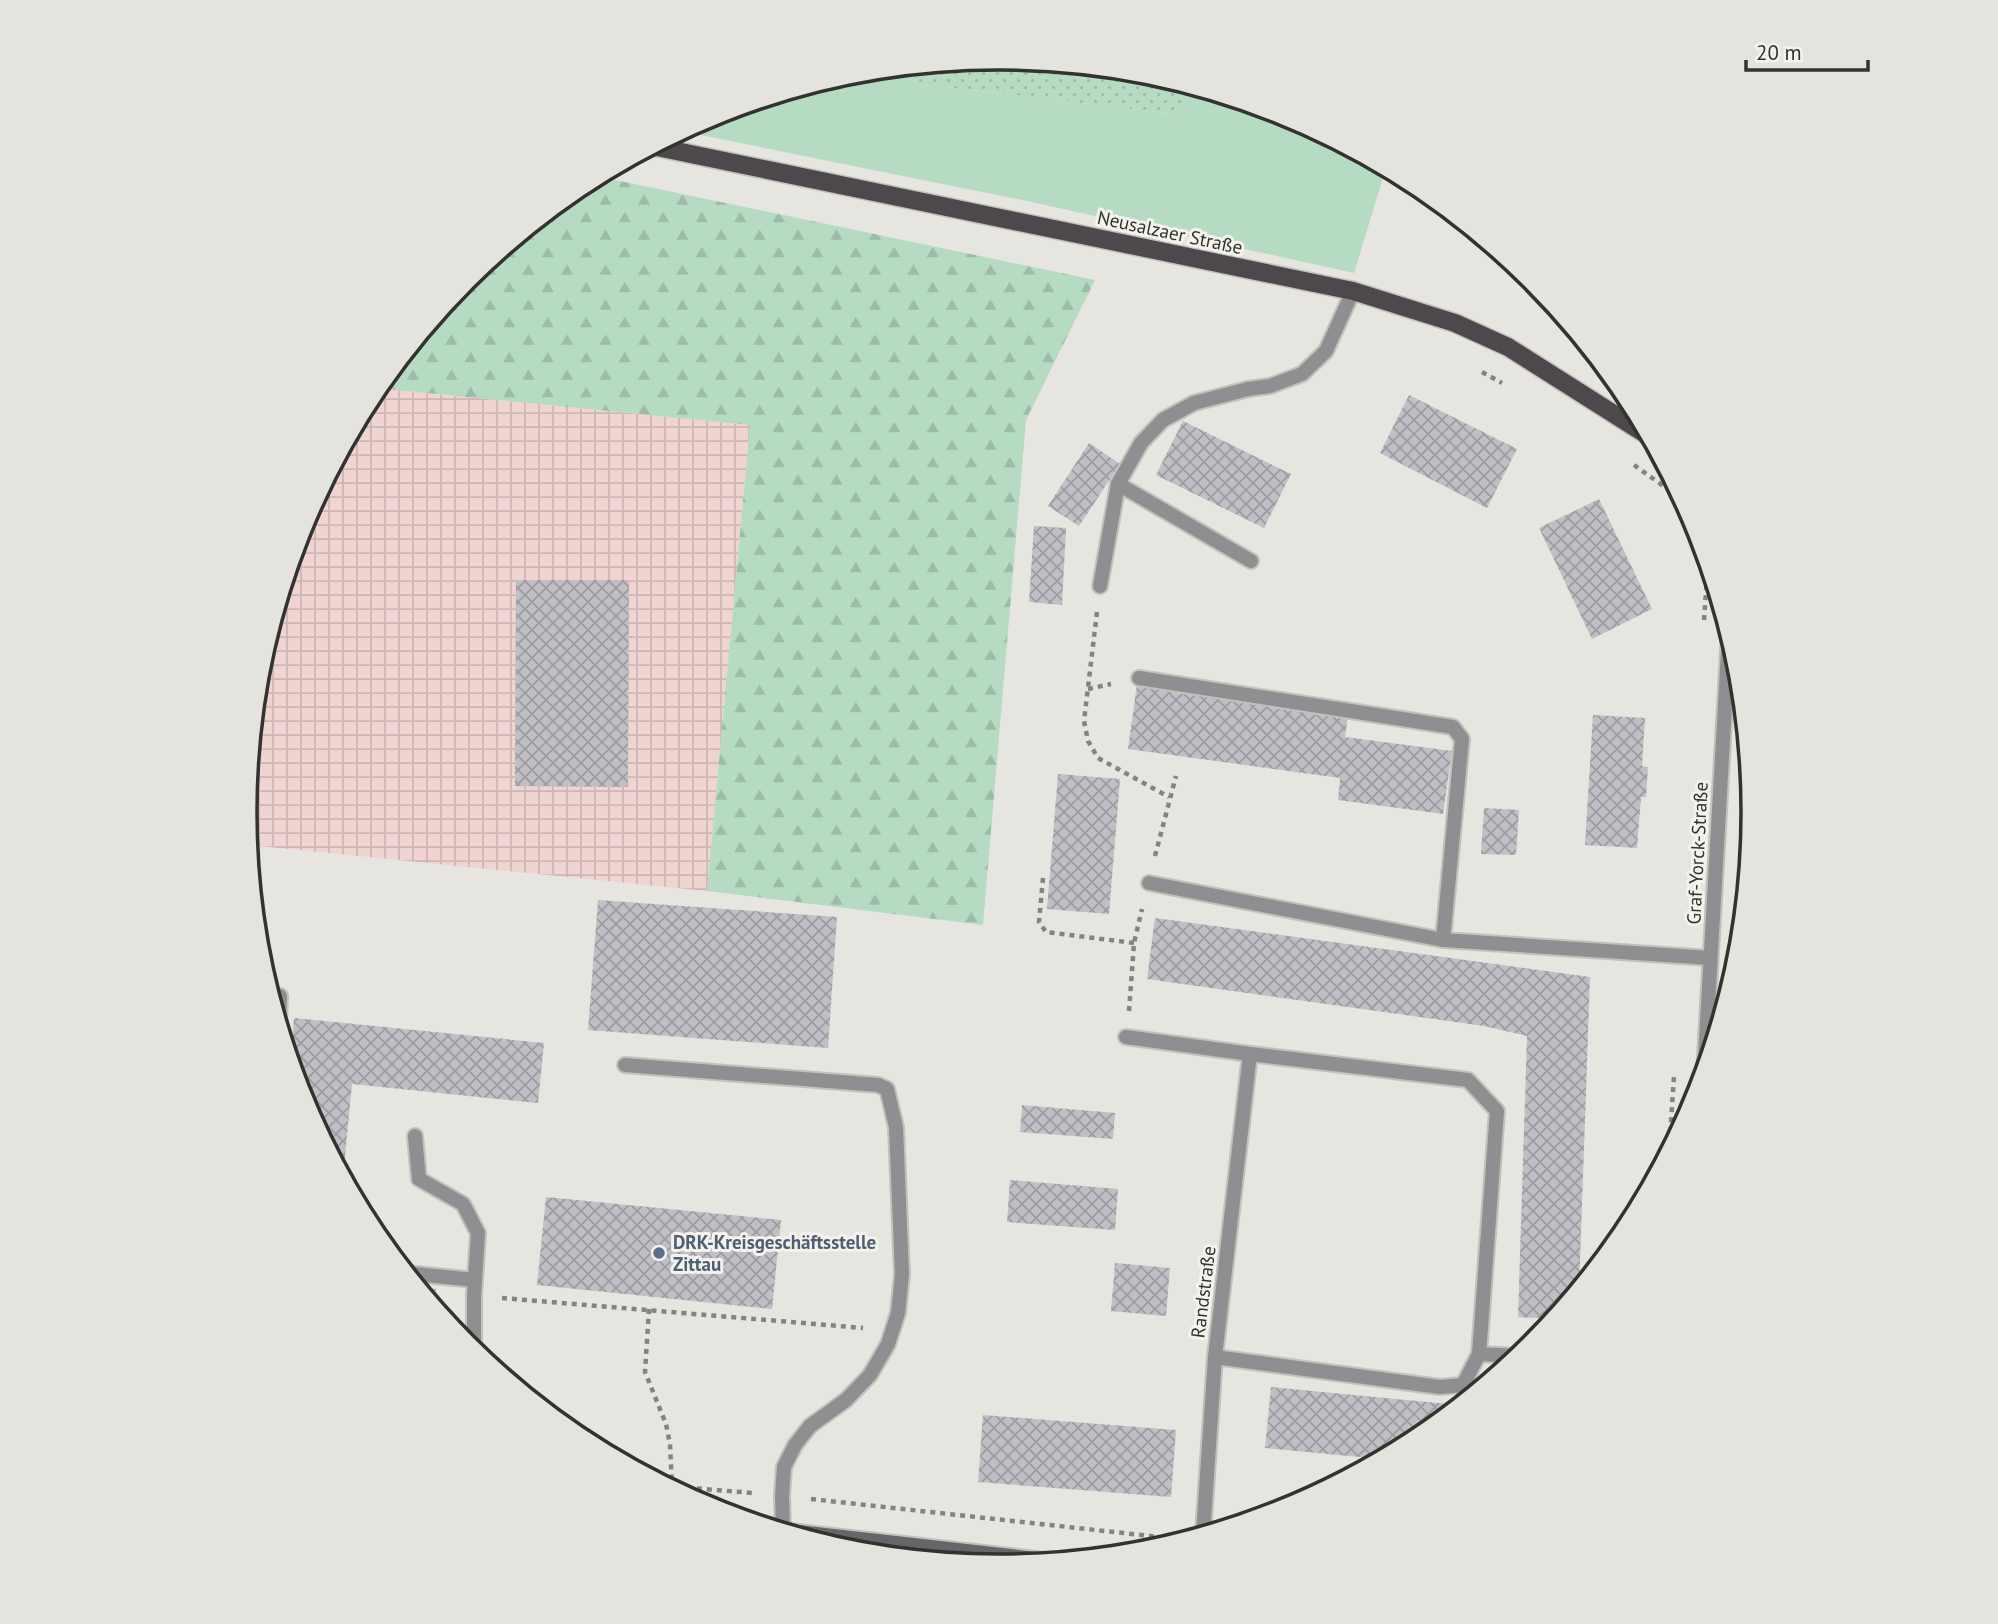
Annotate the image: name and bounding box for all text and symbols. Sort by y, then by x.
scale bar [1746,28,1868,72]
text: 20 m [1756,39,1802,66]
street label: Neusalzaer Straße [1095,205,1245,259]
street label: Graf-Yorck-Straße [1681,781,1713,925]
place label: DRK-Kreisgeschäftsstelle Zittau [673,1230,876,1276]
marker: DRK-Kreisgeschäftsstelle Zittau [651,1245,667,1261]
street label: Randstraße [1185,1245,1221,1339]

